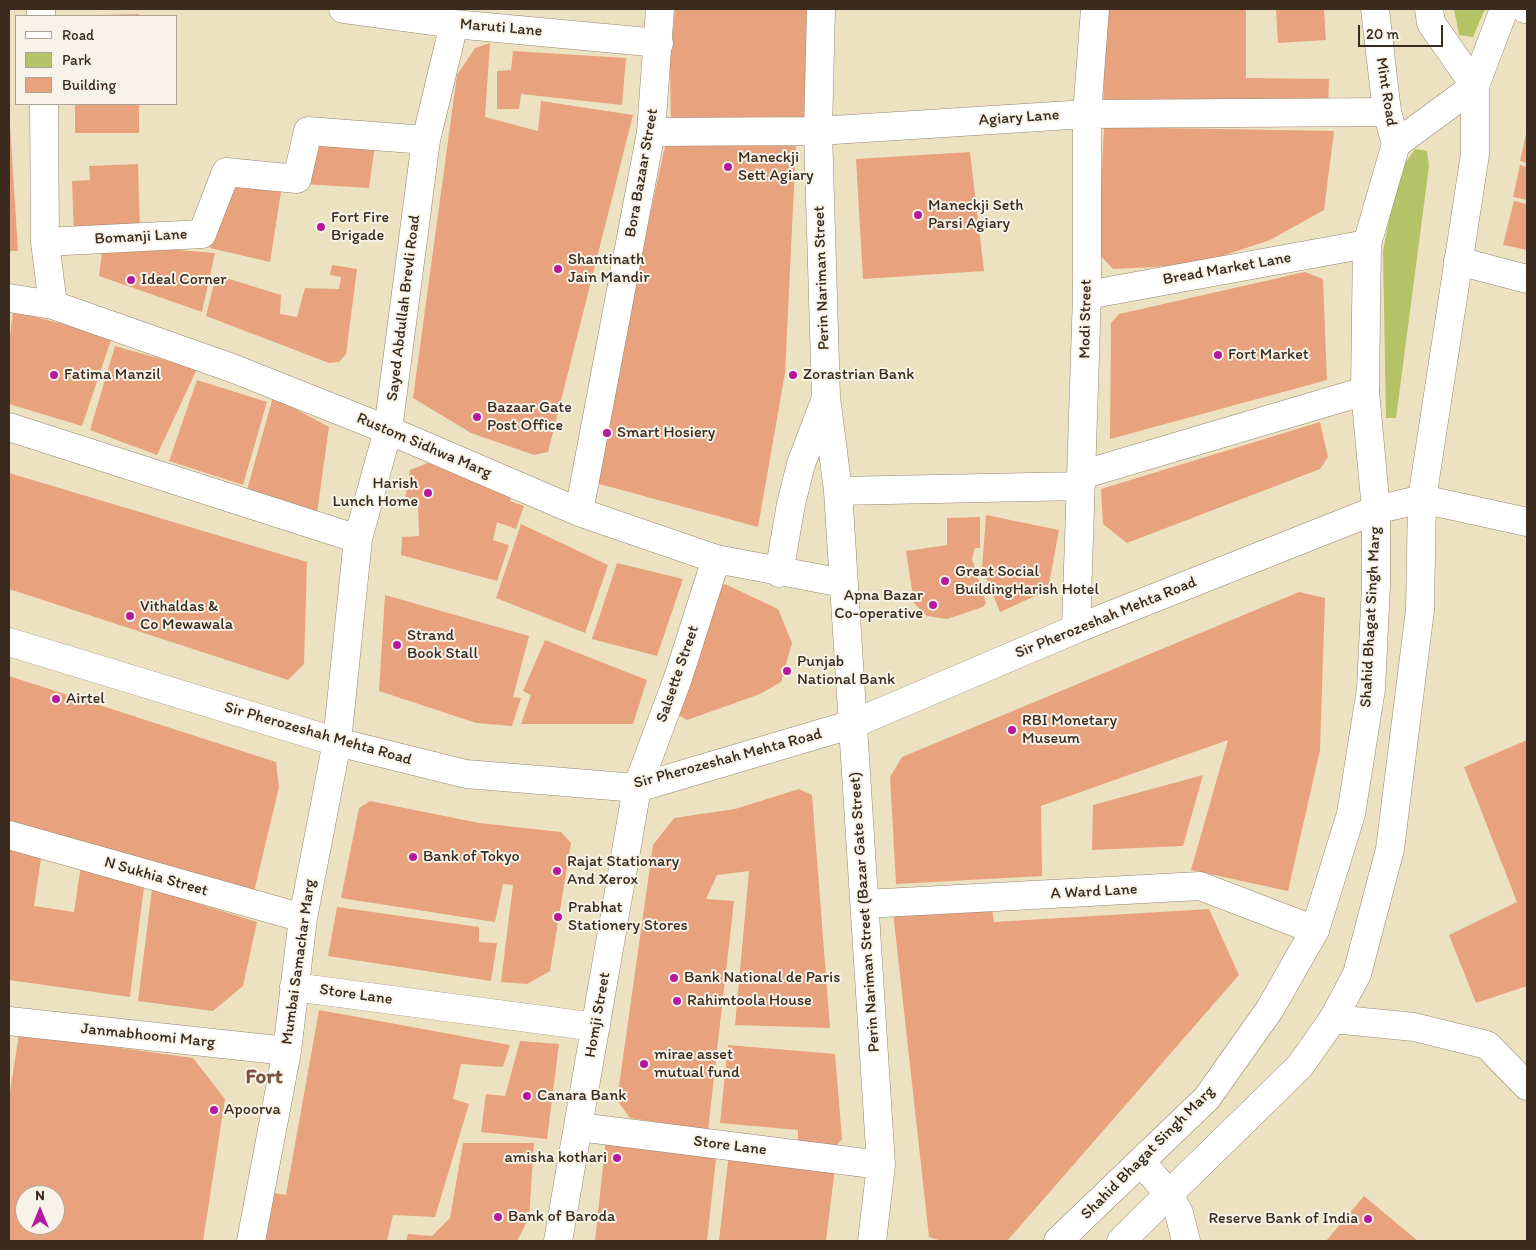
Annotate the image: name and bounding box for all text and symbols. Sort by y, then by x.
legend [15,15,178,105]
street label: Maruti Lane [459,15,543,41]
scale bar [1361,15,1446,47]
text: 20 m [1366,25,1399,43]
text: Road [62,26,94,44]
text: Park [62,51,92,69]
street label: Mint Road [1371,56,1401,128]
text: Building [62,76,116,94]
street label: Agiary Lane [978,106,1060,130]
street label: Bora Bazaar Street [621,107,663,239]
place label: Maneckji Sett Agiary [738,148,814,186]
marker: Maneckji Sett Agiary [722,161,734,173]
place label: Maneckji Seth Parsi Agiary [928,196,1024,234]
street label: Perin Nariman Street [810,205,834,351]
place label: Fort Fire Brigade [331,208,389,246]
marker: Maneckji Seth Parsi Agiary [912,209,924,221]
street label: Sayed Abdullah Brevli Road [383,214,425,402]
marker: Fort Fire Brigade [315,221,327,233]
street label: Bomanji Lane [94,225,188,249]
street label: Bread Market Lane [1161,248,1293,290]
place label: Shantinath Jain Mandir [568,250,650,288]
marker: Shantinath Jain Mandir [552,263,564,275]
place label: Ideal Corner [141,270,227,290]
marker: Ideal Corner [125,274,137,286]
street label: Modi Street [1076,279,1096,359]
place label: Fort Market [1228,345,1309,365]
marker: Fort Market [1212,349,1224,361]
place label: Fatima Manzil [64,365,161,385]
place label: Zorastrian Bank [803,365,914,385]
marker: Fatima Manzil [48,369,60,381]
marker: Zorastrian Bank [787,369,799,381]
place label: Bazaar Gate Post Office [487,398,572,436]
street label: Rustom Sidhwa Marg [354,409,494,483]
marker: Bazaar Gate Post Office [471,411,483,423]
place label: Smart Hosiery [617,423,715,443]
marker: Smart Hosiery [601,427,613,439]
place label: Harish Lunch Home [332,474,418,512]
marker: Harish Lunch Home [422,487,434,499]
street label: Shahid Bhagat Singh Marg [1357,526,1385,708]
place label: Great Social BuildingHarish Hotel [955,562,1099,600]
street label: Sir Pherozeshah Mehta Road [1012,573,1200,663]
marker: Great Social BuildingHarish Hotel [939,575,951,587]
place label: Apna Bazar Co-operative [834,586,923,624]
place label: Vithaldas & Co Mewawala [140,597,233,635]
marker: Apna Bazar Co-operative [927,599,939,611]
marker: Vithaldas & Co Mewawala [124,610,136,622]
street label: Salsette Street [652,623,704,725]
place label: Strand Book Stall [407,626,478,664]
marker: Strand Book Stall [391,639,403,651]
place label: Punjab National Bank [797,652,895,690]
marker: Punjab National Bank [781,665,793,677]
place label: Airtel [66,689,105,709]
marker: Airtel [50,693,62,705]
street label: Sir Pherozeshah Mehta Road [222,698,414,770]
place label: RBI Monetary Museum [1022,711,1117,749]
marker: RBI Monetary Museum [1006,724,1018,736]
street label: Sir Pherozeshah Mehta Road [632,725,824,793]
street label: Perin Nariman Street (Bazar Gate Street) [846,771,884,1053]
place label: Bank of Tokyo [423,847,520,867]
marker: Bank of Tokyo [407,851,419,863]
place label: Rajat Stationary And Xerox [567,852,679,890]
street label: N Sukhia Street [102,853,210,901]
marker: Rajat Stationary And Xerox [551,865,563,877]
street label: Mumbai Samachar Marg [278,878,320,1046]
street label: A Ward Lane [1050,880,1138,904]
place label: Prabhat Stationery Stores [568,898,688,936]
marker: Prabhat Stationery Stores [552,911,564,923]
place label: Bank National de Paris [684,968,840,988]
street label: Homji Street [581,971,615,1059]
marker: Bank National de Paris [668,972,680,984]
street label: Store Lane [318,980,394,1010]
place label: Rahimtoola House [687,991,812,1011]
marker: Rahimtoola House [671,995,683,1007]
street label: Janmabhoomi Marg [80,1019,216,1053]
place label: mirae asset mutual fund [654,1045,740,1083]
marker: mirae asset mutual fund [638,1058,650,1070]
district label: Fort [245,1065,283,1091]
street label: Shahid Bhagat Singh Marg [1077,1082,1219,1224]
place label: Canara Bank [537,1086,626,1106]
marker: Canara Bank [521,1090,533,1102]
place label: Apoorva [224,1100,281,1120]
marker: Apoorva [208,1104,220,1116]
street label: Store Lane [692,1132,768,1160]
place label: amisha kothari [504,1148,607,1168]
marker: amisha kothari [611,1152,623,1164]
north arrow [15,1185,65,1235]
text: N [35,1187,45,1204]
place label: Bank of Baroda [508,1207,615,1227]
place label: Reserve Bank of India [1209,1209,1358,1229]
marker: Bank of Baroda [492,1211,504,1223]
marker: Reserve Bank of India [1362,1213,1374,1225]

